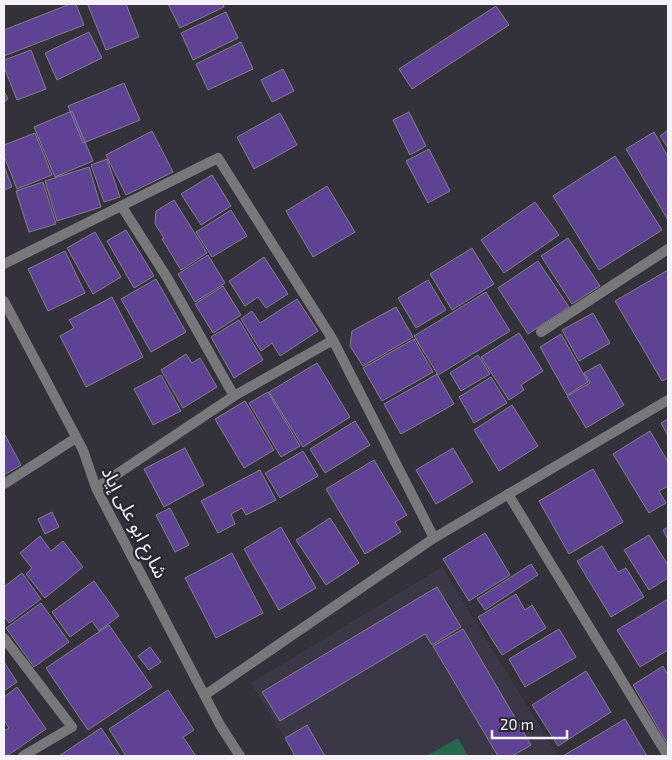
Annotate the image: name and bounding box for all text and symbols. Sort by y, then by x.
street label: شارع ابو على إياد [95,462,173,583]
scale bar [492,708,567,740]
text: 20 m [500,715,534,733]

